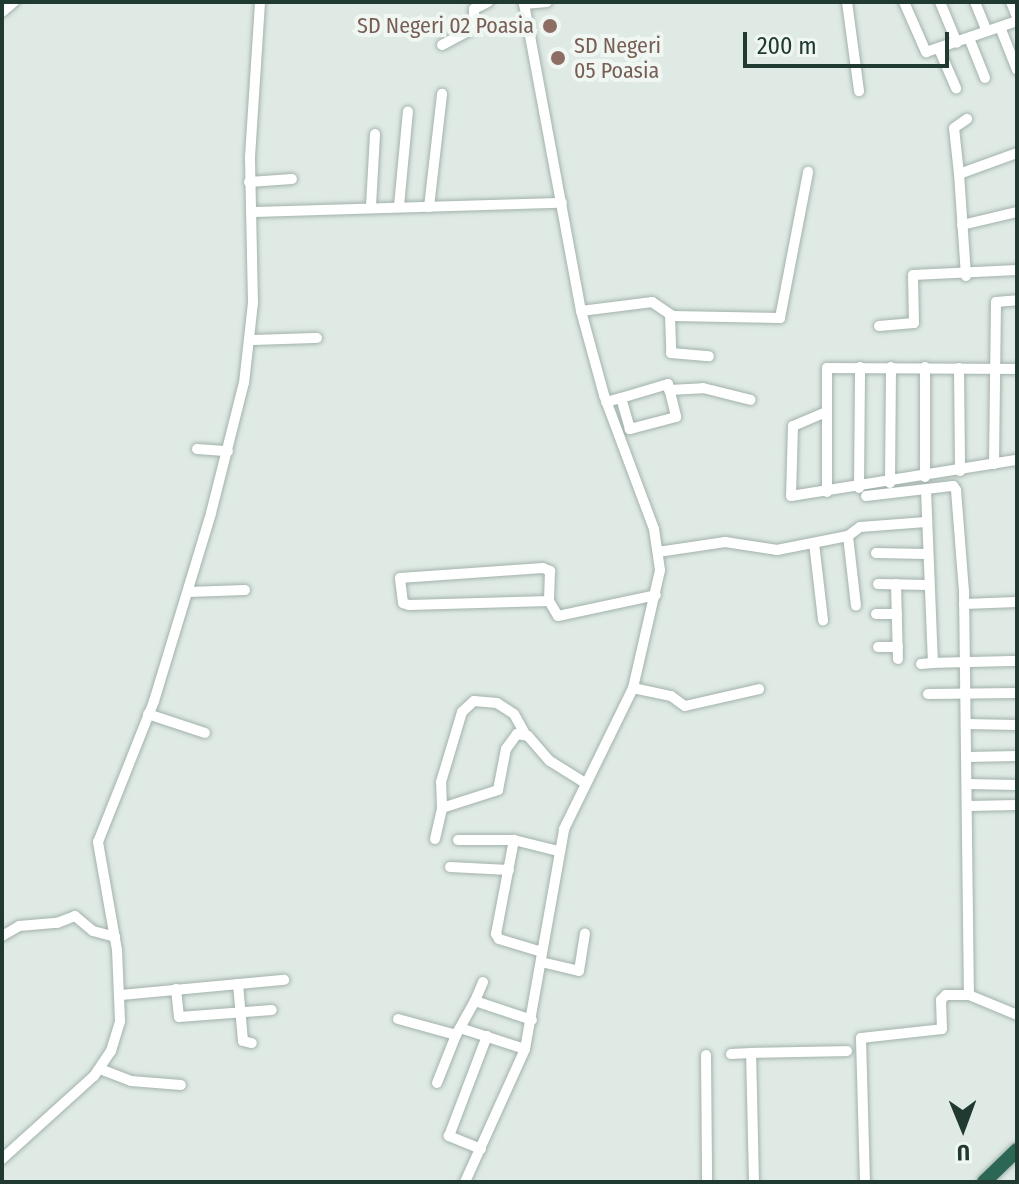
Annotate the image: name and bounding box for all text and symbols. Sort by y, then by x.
place label: SD Negeri 02 Poasia [357,13,534,39]
scale bar [747,16,953,66]
marker: SD Negeri 02 Poasia [541,17,559,35]
place label: SD Negeri 05 Poasia [574,32,661,84]
text: 200 m [757,32,817,60]
marker: SD Negeri 05 Poasia [549,49,567,67]
north arrow [923,1088,1003,1168]
text: U [957,1139,970,1166]

